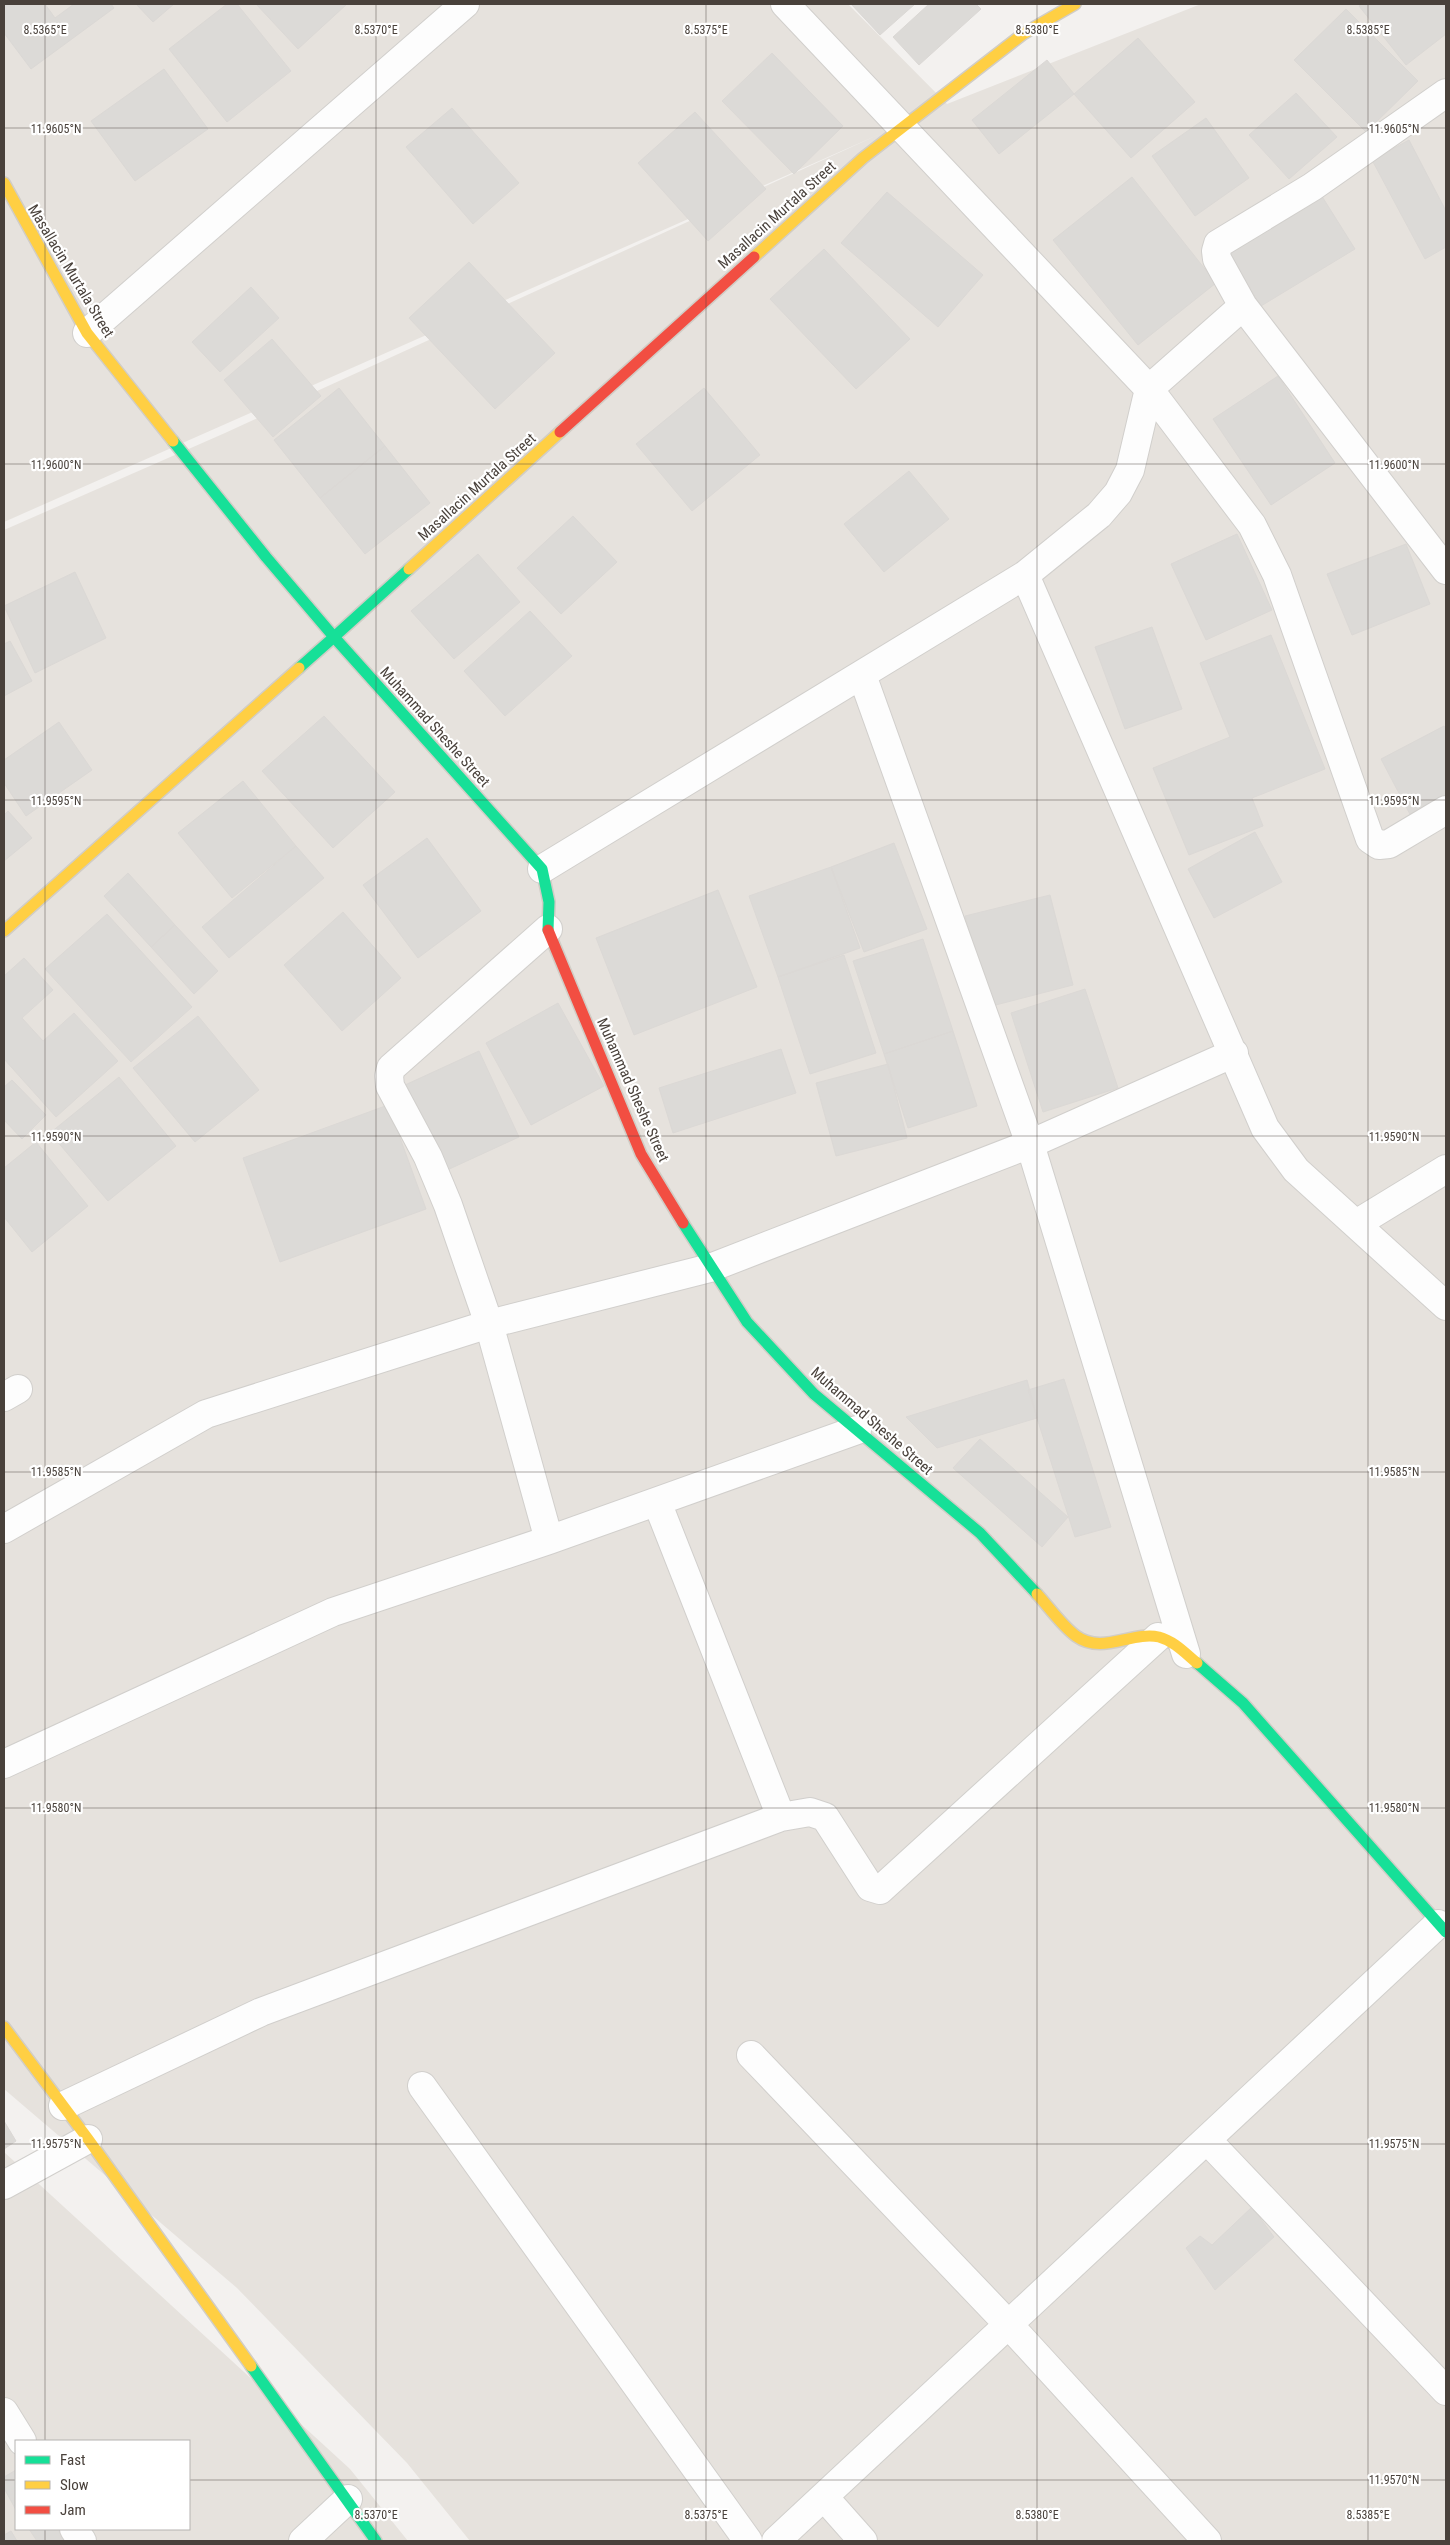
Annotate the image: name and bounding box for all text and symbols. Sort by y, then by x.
text: 8.5365°E [23,23,67,37]
text: 8.5370°E [354,23,398,37]
text: 8.5375°E [684,23,728,37]
text: 8.5380°E [1015,23,1059,37]
text: 8.5385°E [1346,23,1390,37]
text: 11.9605°N [31,122,81,136]
text: 11.9605°N [1369,122,1419,136]
street label: Masallacin Murtala Street [714,157,840,273]
street label: Masallacin Murtala Street [24,201,118,341]
street label: Masallacin Murtala Street [414,429,540,545]
text: 11.9600°N [31,458,81,472]
text: 11.9600°N [1369,458,1419,472]
street label: Muhammad Sheshe Street [376,663,494,791]
text: 11.9595°N [31,794,81,808]
text: 11.9595°N [1369,794,1419,808]
street label: Muhammad Sheshe Street [593,1015,673,1165]
text: 11.9590°N [31,1130,81,1144]
text: 11.9590°N [1369,1130,1419,1144]
street label: Muhammad Sheshe Street [807,1363,937,1479]
text: 11.9585°N [31,1465,81,1479]
text: 11.9585°N [1369,1465,1419,1479]
text: 11.9580°N [31,1801,81,1815]
text: 11.9580°N [1369,1801,1419,1815]
text: 11.9575°N [31,2137,81,2151]
text: 11.9575°N [1369,2137,1419,2151]
legend [15,2440,190,2530]
text: Fast [60,2451,85,2469]
text: 11.9570°N [1369,2473,1419,2487]
text: Slow [60,2476,89,2494]
text: Jam [60,2501,86,2519]
text: 8.5370°E [354,2508,398,2522]
text: 8.5375°E [684,2508,728,2522]
text: 8.5380°E [1015,2508,1059,2522]
text: 8.5385°E [1346,2508,1390,2522]

